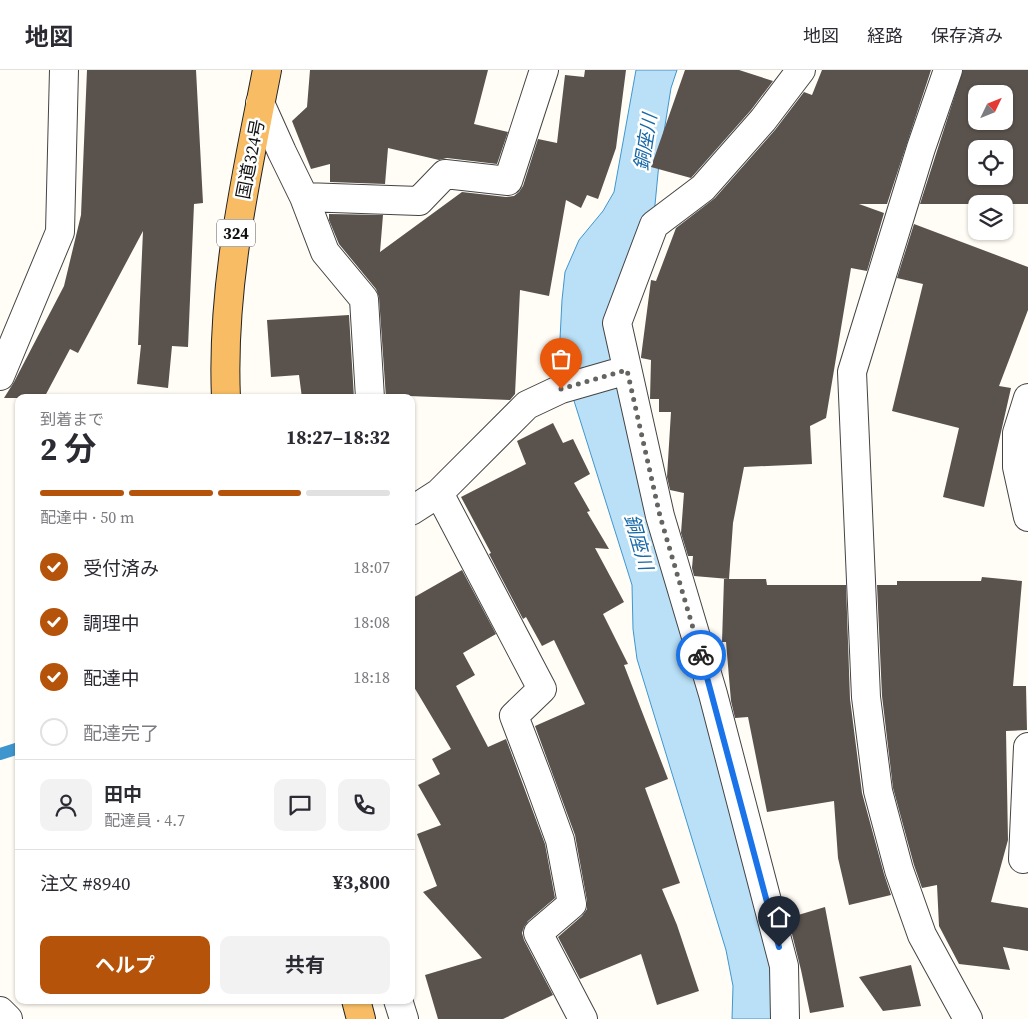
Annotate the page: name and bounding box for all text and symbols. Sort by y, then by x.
text: 地図 [25,20,73,53]
text: 地図 [803,23,839,48]
text: 経路 [867,23,903,48]
text: 保存済み [931,23,1003,48]
north arrow [968,85,1012,130]
map controls [968,85,1013,240]
water label: 銅座川 [628,110,663,172]
street label: 国道324号 [230,117,270,201]
button: locate [968,140,1013,185]
button: layers [968,195,1013,240]
road number: 324 [217,220,255,247]
pin [540,338,582,389]
icon: bag [547,345,575,373]
text: 到着まで [40,408,104,430]
text: 18:27–18:32 [286,424,390,450]
text: 2 分 [40,427,96,471]
text: 配達中 · 50 m [40,506,134,528]
water label: 銅座川 [619,511,660,575]
icon: check [40,553,68,581]
text: 受付済み [83,555,159,581]
text: 18:07 [353,556,390,578]
icon: check [40,608,68,636]
text: 調理中 [83,610,140,636]
text: 18:08 [353,611,390,633]
courier [676,630,726,680]
icon: bike [687,641,715,669]
icon: check [40,663,68,691]
text: 配達中 [83,665,140,691]
text: 18:18 [353,666,390,688]
text: 配達完了 [83,720,159,746]
button: person [40,779,92,831]
button: chat [274,779,326,831]
button: phone [338,779,390,831]
text: 田中 [104,781,142,807]
text: 配達員 · 4.7 [104,809,185,831]
text: ¥3,800 [333,869,390,895]
text: 注文 #8940 [40,870,130,896]
pin [758,896,800,947]
icon: home [765,903,793,931]
button: ヘルプ [40,936,210,994]
button: 共有 [220,936,390,994]

